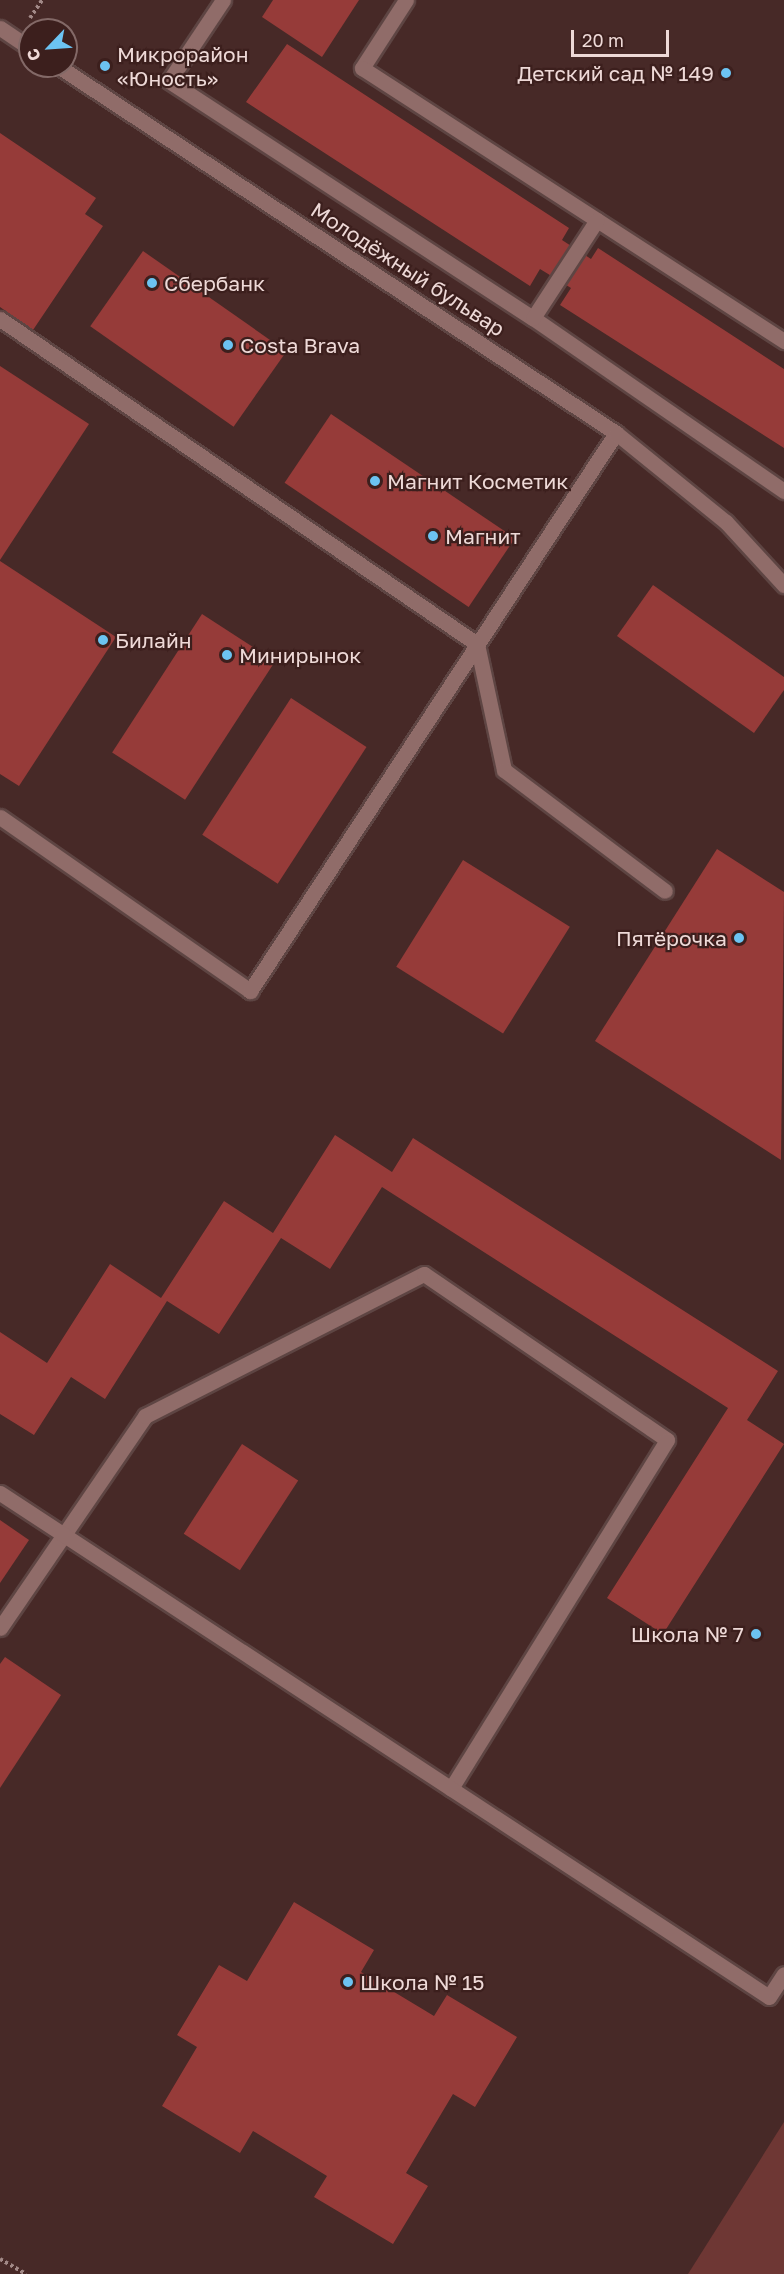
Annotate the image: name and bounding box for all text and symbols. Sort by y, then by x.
north arrow [18,18,78,78]
scale bar [574,18,672,56]
text: 20 m [582,29,624,51]
place label: Микрорайон «Юность» [117,41,248,91]
text: С [22,45,45,64]
marker: Микрорайон «Юность» [98,59,112,73]
place label: Детский сад № 149 [517,60,714,86]
marker: Детский сад № 149 [719,66,733,80]
street label: Молодёжный бульвар [306,197,510,341]
place label: Сбербанк [164,270,265,296]
marker: Сбербанк [145,276,159,290]
place label: Costa Brava [240,332,360,358]
marker: Costa Brava [221,338,235,352]
place label: Магнит Косметик [387,468,568,494]
marker: Магнит Косметик [368,474,382,488]
place label: Магнит [445,523,520,549]
marker: Магнит [426,529,440,543]
place label: Билайн [115,627,192,653]
marker: Билайн [96,633,110,647]
place label: Минирынок [239,642,361,668]
marker: Минирынок [220,648,234,662]
place label: Пятёрочка [616,925,727,951]
marker: Пятёрочка [732,931,746,945]
place label: Школа № 7 [631,1621,744,1647]
marker: Школа № 7 [749,1627,763,1641]
place label: Школа № 15 [360,1969,484,1995]
marker: Школа № 15 [341,1975,355,1989]

